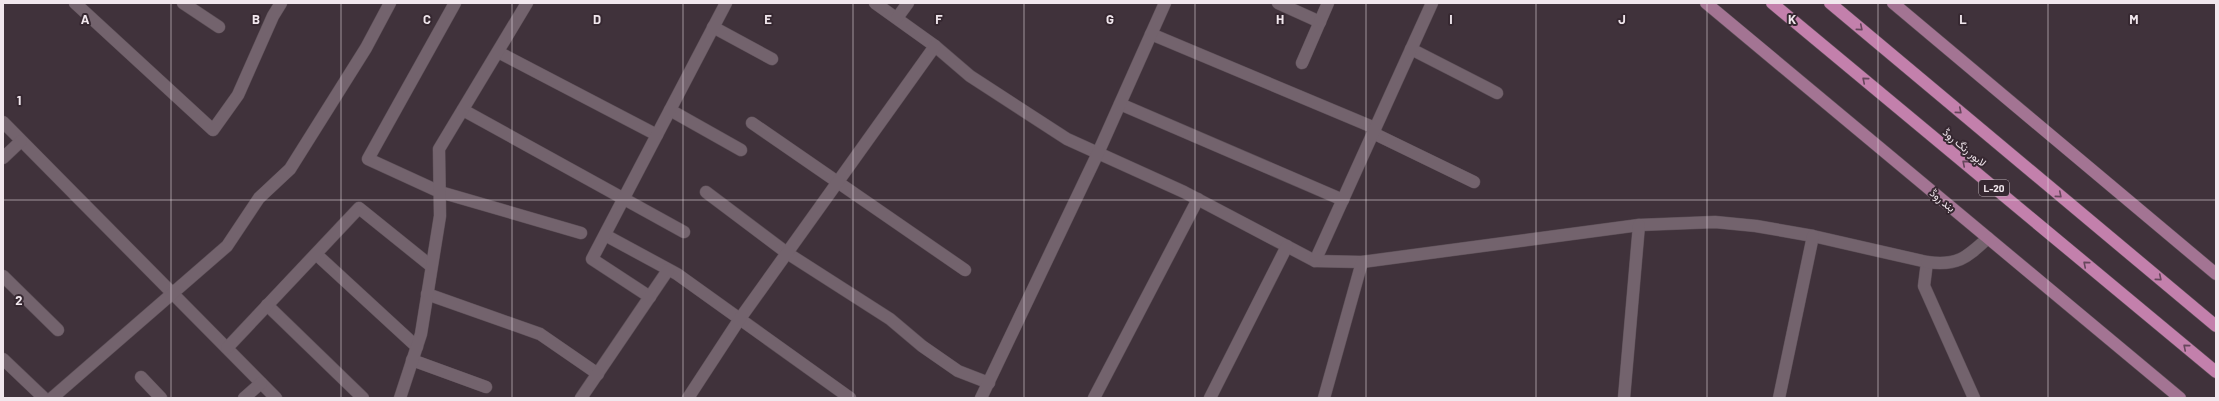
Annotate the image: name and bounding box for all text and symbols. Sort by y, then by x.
text: A [81,11,90,27]
text: B [252,11,260,27]
text: C [423,11,431,27]
text: D [593,11,601,27]
text: E [764,11,772,27]
text: F [935,11,943,27]
text: G [1106,11,1114,27]
text: H [1276,11,1284,27]
text: I [1449,11,1453,27]
text: J [1618,11,1626,27]
text: K [1788,11,1796,27]
text: L [1959,11,1967,27]
text: M [2129,11,2139,27]
one-way arrow [1855,24,1862,31]
one-way arrow [1862,77,1869,84]
text: 1 [17,92,21,108]
one-way arrow [1955,107,1962,114]
street label: لاہور رنگ روڈ [1939,125,1989,170]
one-way arrow [1962,161,1969,168]
road number: L-20 [1979,180,2009,196]
street label: بند روڈ [1927,186,1958,215]
one-way arrow [2054,190,2062,197]
one-way arrow [2083,262,2091,269]
one-way arrow [2154,274,2161,281]
text: 2 [15,292,23,308]
one-way arrow [2183,345,2191,352]

